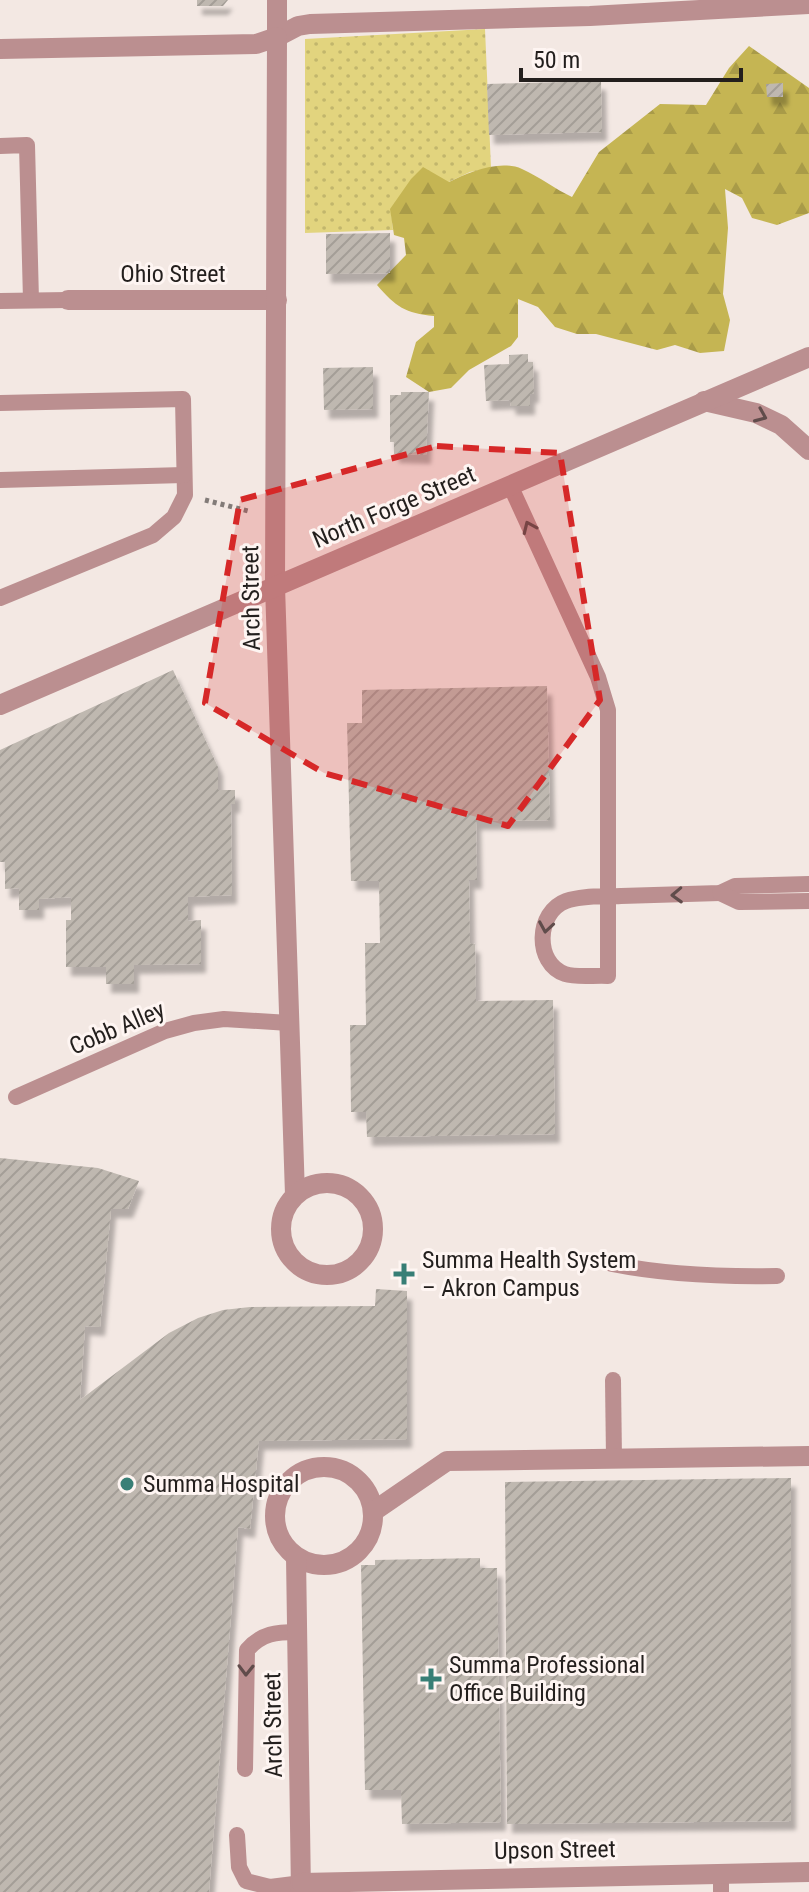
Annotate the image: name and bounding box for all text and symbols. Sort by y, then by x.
scale bar [521,32,741,82]
text: 50 m [533,46,580,74]
street label: Ohio Street [120,260,226,288]
one-way arrow [753,407,767,423]
street label: North Forge Street [308,460,480,554]
one-way arrow [522,521,538,535]
street label: Arch Street [236,545,266,651]
one-way arrow [670,886,683,903]
one-way arrow [538,920,555,934]
street label: Cobb Alley [65,995,169,1061]
place label: Summa Health System – Akron Campus [422,1246,636,1302]
marker: Summa Health System – Akron Campus [393,1263,415,1285]
place label: Summa Hospital [143,1470,300,1498]
marker: Summa Hospital [118,1475,136,1493]
place label: Summa Professional Office Building [449,1651,645,1707]
one-way arrow [238,1664,255,1677]
marker: Summa Professional Office Building [420,1668,442,1690]
street label: Arch Street [258,1672,288,1778]
street label: Upson Street [494,1835,616,1865]

